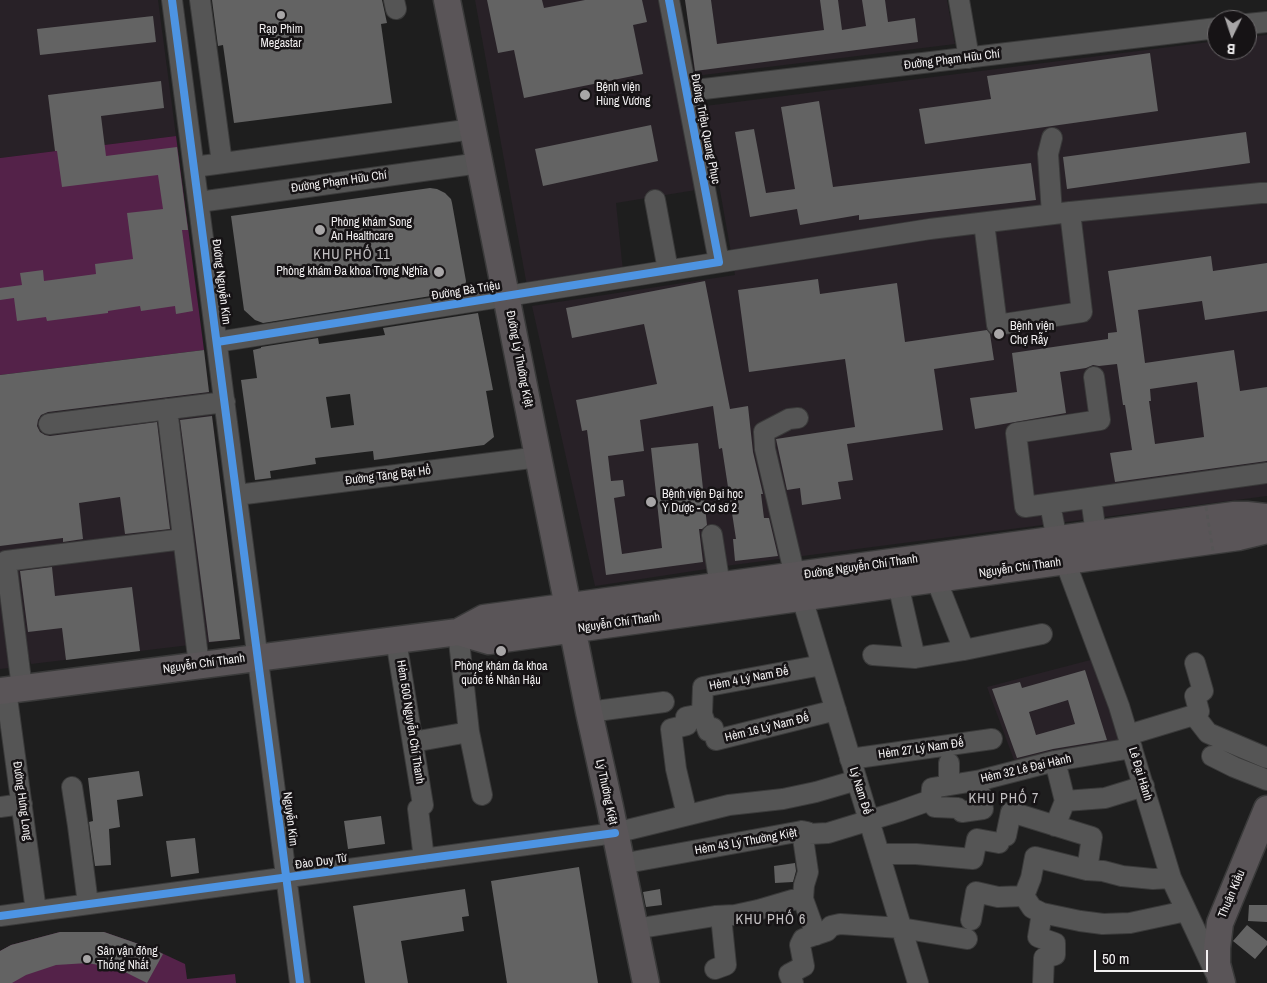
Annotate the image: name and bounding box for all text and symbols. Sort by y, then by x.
marker: Rạp Phim Megastar [275,9,287,21]
north arrow [1207,10,1257,60]
place label: Rạp Phim Megastar [259,23,303,51]
text: B [1226,40,1236,58]
street label: Đường Phạm Hữu Chí [903,47,1001,73]
street label: Đường Triệu Quang Phục [687,73,723,185]
place label: Bệnh viện Hùng Vương [596,81,650,109]
marker: Bệnh viện Hùng Vương [578,88,592,102]
street label: Đường Phạm Hữu Chí [290,168,388,196]
place label: Phòng khám Song An Healthcare [331,216,412,244]
marker: Phòng khám Song An Healthcare [313,223,327,237]
street label: Đường Nguyễn Kim [209,239,233,325]
district label: KHU PHỐ 11 [312,247,392,263]
place label: Phòng khám Đa khoa Trọng Nghĩa [276,265,428,279]
marker: Phòng khám Đa khoa Trọng Nghĩa [432,265,446,279]
street label: Đường Bà Triệu [431,278,501,304]
street label: Đường Lý Thường Kiệt [503,309,535,409]
place label: Bệnh viện Chợ Rẫy [1010,320,1054,348]
marker: Bệnh viện Chợ Rẫy [992,327,1006,341]
street label: Đường Tăng Bạt Hổ [344,464,432,488]
place label: Bệnh viện Đại học Y Dược - Cơ sở 2 [662,488,743,516]
marker: Bệnh viện Đại học Y Dược - Cơ sở 2 [644,495,658,509]
street label: Đường Nguyễn Chí Thanh [803,552,919,582]
street label: Nguyễn Chí Thanh [978,555,1062,581]
street label: Nguyễn Chí Thanh [577,610,661,636]
marker: Phòng khám đa khoa quốc tế Nhân Hậu [494,644,508,658]
street label: Nguyễn Chí Thanh [162,651,246,677]
street label: Hẻm 500 Nguyễn Chí Thanh [393,659,427,785]
place label: Phòng khám đa khoa quốc tế Nhân Hậu [455,660,547,688]
street label: Hẻm 4 Lý Nam Đế [708,664,790,694]
street label: Hẻm 16 Lý Nam Đế [724,711,810,745]
street label: Hẻm 27 Lý Nam Đế [877,736,965,762]
street label: Lê Đại Hành [1125,745,1155,803]
street label: Hẻm 32 Lê Đại Hành [979,752,1073,786]
street label: Lý Thường Kiệt [592,758,620,826]
street label: Đường Hưng Long [9,760,35,842]
street label: Lý Nam Đế [846,766,874,816]
street label: Nguyễn Kim [280,791,300,847]
district label: KHU PHỐ 7 [967,791,1041,807]
street label: Hẻm 43 Lý Thường Kiệt [694,826,798,858]
street label: Đào Duy Từ [294,851,348,873]
street label: Thuận Kiều [1215,868,1249,920]
district label: KHU PHỐ 6 [734,912,808,928]
scale bar [1097,940,1211,972]
place label: Sân vận động Thống Nhất [97,945,158,973]
text: 50 m [1102,948,1129,969]
marker: Sân vận động Thống Nhất [81,953,93,965]

